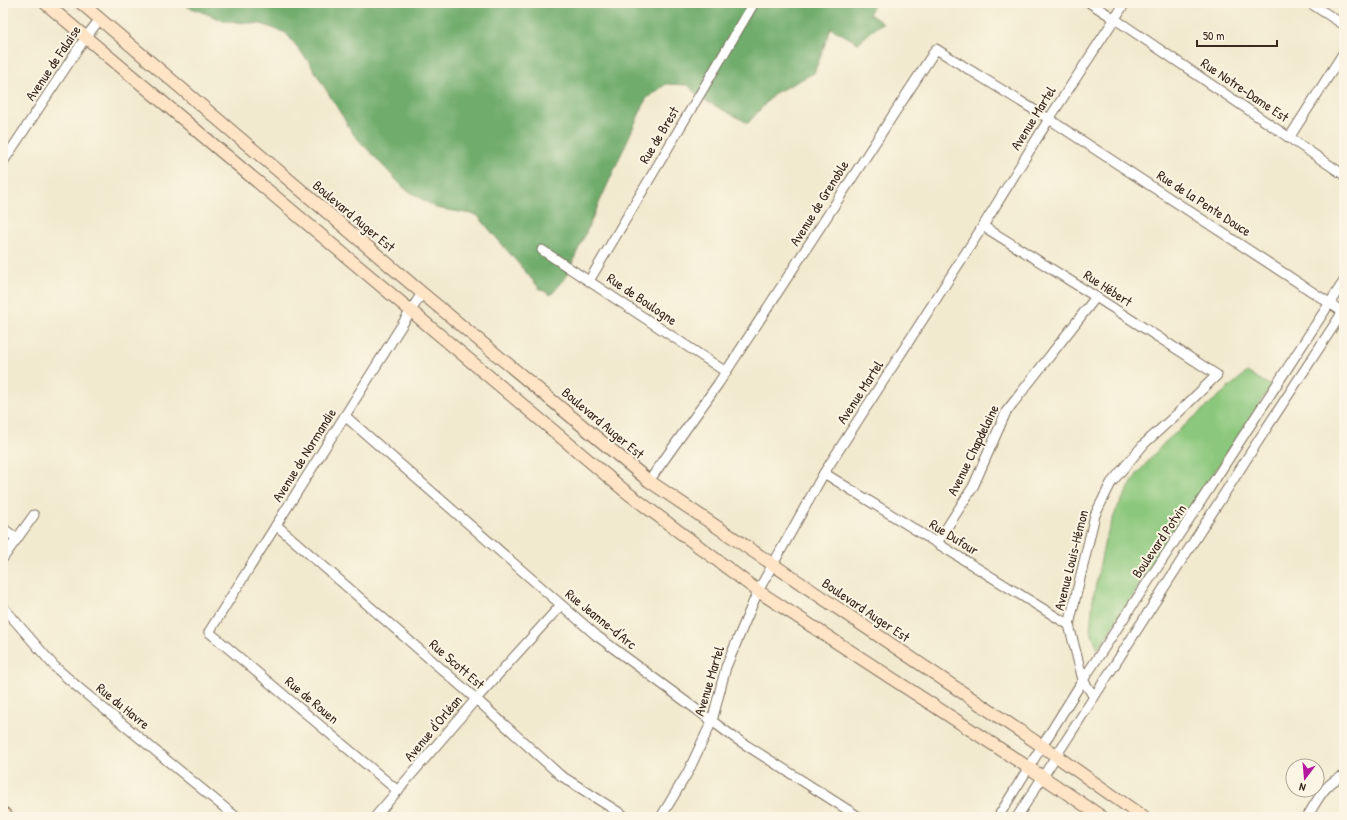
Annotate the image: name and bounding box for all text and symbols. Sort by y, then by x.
street label: Avenue de Falaise [20,21,85,104]
scale bar [1197,22,1277,48]
text: 50 m [1203,27,1224,44]
street label: Rue Notre-Dame Est [1198,53,1293,126]
street label: Avenue Martel [1005,82,1060,153]
street label: Rue de Brest [634,103,683,167]
street label: Avenue de Grenoble [785,156,853,249]
street label: Rue de la Pente Douce [1154,165,1255,240]
street label: Boulevard Auger Est [308,176,400,257]
street label: Rue Hébert [1080,265,1136,310]
street label: Rue de Boulogne [603,268,681,330]
street label: Avenue Martel [832,356,887,427]
street label: Boulevard Auger Est [557,383,649,464]
street label: Avenue Chapdelaine [942,401,1004,499]
street label: Avenue de Normandie [267,404,340,505]
street label: Boulevard Potvin [1127,500,1190,581]
street label: Avenue Louis-Hémon [1049,508,1092,612]
street label: Rue Dufour [926,514,983,559]
street label: Boulevard Auger Est [818,573,914,647]
street label: Rue Jeanne-d'Arc [562,584,641,653]
street label: Rue Scott Est [426,634,489,693]
street label: Avenue Martel [689,643,728,718]
street label: Rue de Rouen [282,672,343,728]
street label: Rue du Havre [93,678,154,733]
street label: Avenue d'Orléan [399,691,466,765]
north arrow [1285,758,1325,798]
text: N [1297,780,1307,795]

